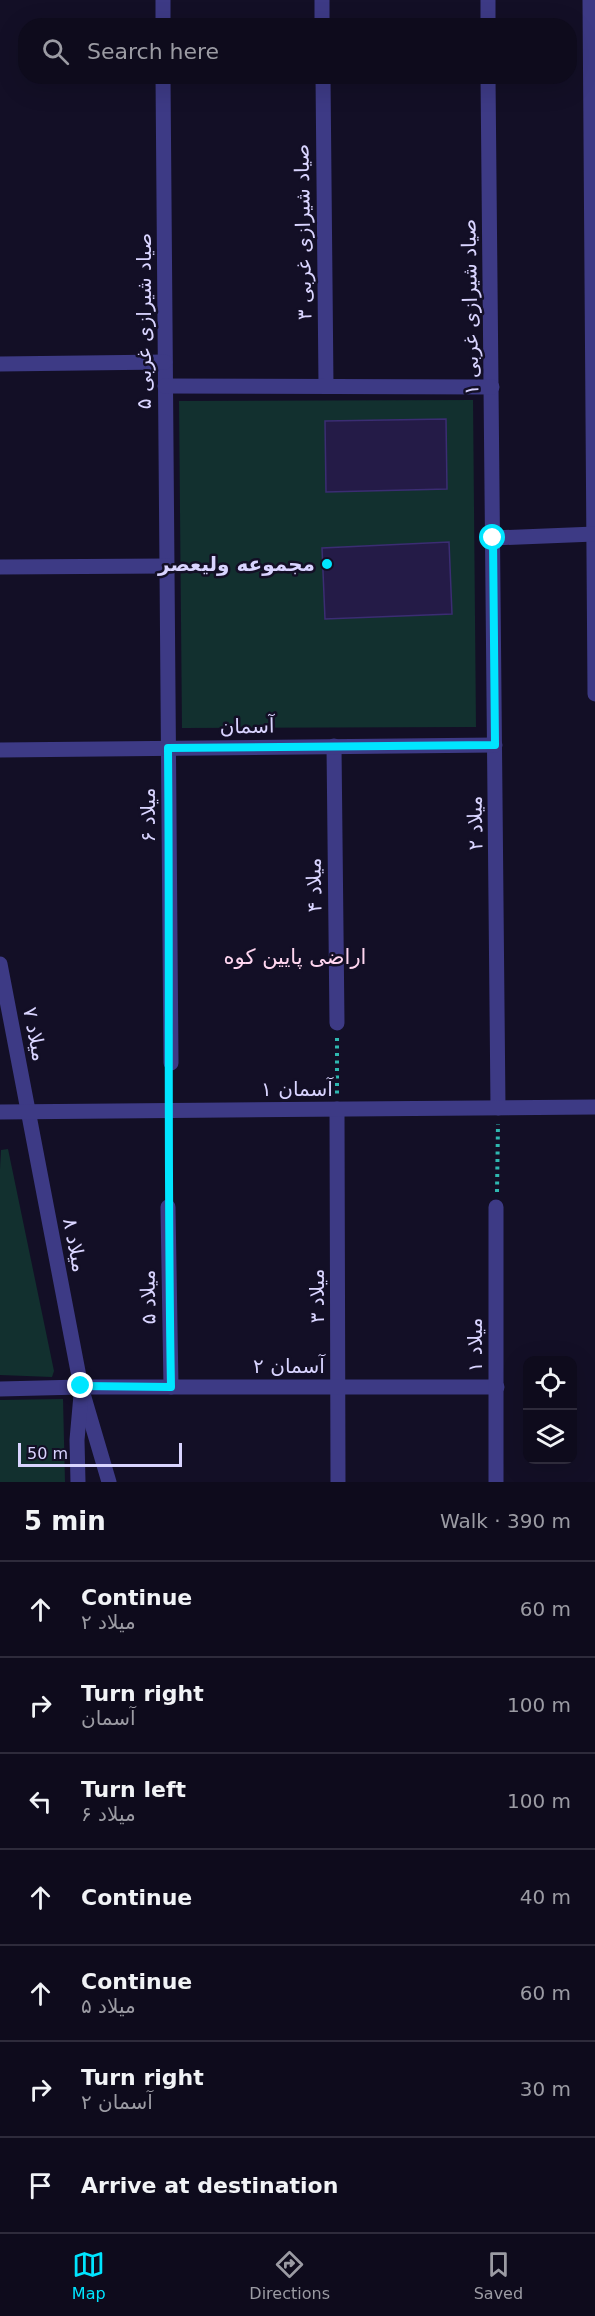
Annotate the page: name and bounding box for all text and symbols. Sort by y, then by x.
search box [18,18,577,84]
icon: search [39,35,72,68]
text: Search here [87,39,219,64]
street label: صیاد شیرازی غربی ۳ [289,144,317,320]
street label: صیاد شیرازی غربی ۱ [456,219,484,395]
street label: صیاد شیرازی غربی ۵ [132,233,156,409]
route start [479,524,505,550]
place label: مجموعه ولیعصر [157,552,315,576]
marker: مجموعه ولیعصر [320,557,334,571]
street label: آسمان [219,712,276,738]
street label: میلاد ۶ [136,788,160,842]
street label: میلاد ۲ [463,795,487,851]
street label: میلاد ۴ [302,857,326,913]
district label: اراضی پایین کوه [224,945,366,969]
street label: میلاد ۷ [18,1005,52,1063]
street label: آسمان ۱ [261,1076,334,1101]
street label: میلاد ۸ [58,1216,92,1274]
street label: میلاد ۵ [136,1269,160,1325]
street label: میلاد ۳ [305,1269,329,1323]
street label: میلاد ۱ [463,1318,487,1372]
street label: آسمان ۲ [253,1353,326,1378]
map controls [523,1356,577,1464]
button: locate [523,1356,577,1410]
route end [67,1372,93,1398]
button: layers [523,1410,577,1464]
scale bar [18,1440,182,1468]
text: 50 m [27,1444,68,1463]
text: 5 min [24,1506,106,1536]
text: Walk · 390 m [440,1509,571,1533]
text: Continue [81,1585,192,1610]
icon: ahead [24,1593,57,1626]
text: 60 m [520,1597,571,1621]
text: میلاد ۲ [81,1610,136,1634]
text: Turn right [81,1681,204,1706]
icon: right [24,1689,57,1722]
text: 100 m [507,1693,571,1717]
text: آسمان [81,1706,136,1730]
text: Turn left [81,1777,186,1802]
icon: left [24,1785,57,1818]
text: 100 m [507,1789,571,1813]
text: میلاد ۶ [81,1802,136,1826]
icon: ahead [24,1881,57,1914]
text: Continue [81,1885,192,1910]
text: 40 m [520,1885,571,1909]
text: Continue [81,1969,192,1994]
icon: ahead [24,1977,57,2010]
text: 60 m [520,1981,571,2005]
text: میلاد ۵ [81,1994,136,2018]
text: Turn right [81,2065,204,2090]
icon: right [24,2073,57,2106]
text: 30 m [520,2077,571,2101]
text: آسمان ۲ [81,2090,153,2114]
icon: arrive [24,2169,57,2202]
text: Arrive at destination [81,2173,338,2198]
tab: Map [72,2248,106,2303]
tab: Directions [249,2248,330,2303]
tab: Saved [474,2248,523,2303]

